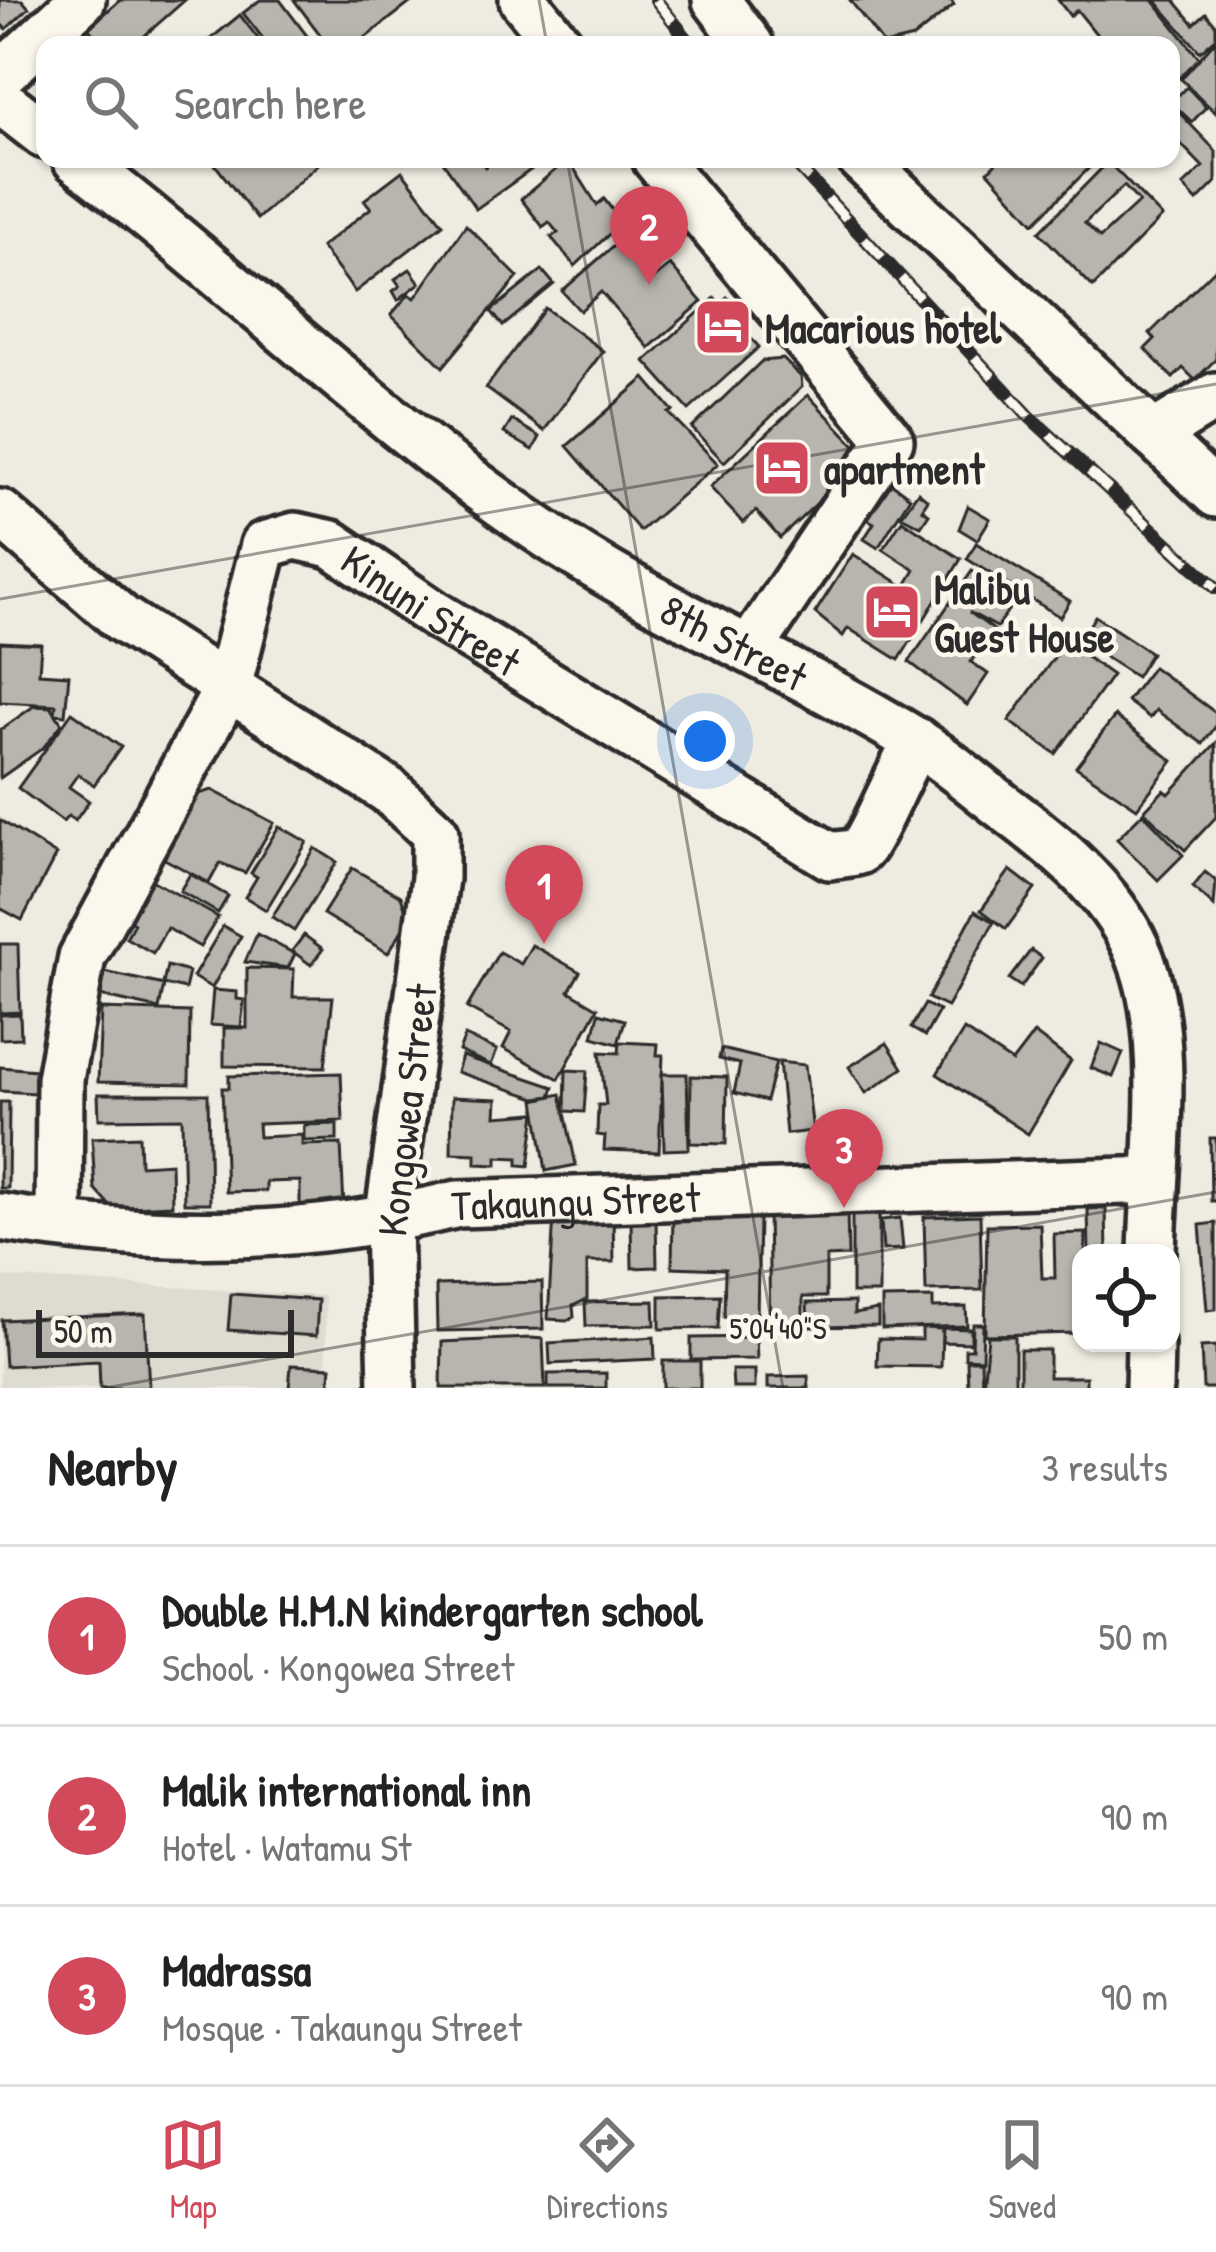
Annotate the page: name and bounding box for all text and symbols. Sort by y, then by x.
search box [36,36,1180,168]
icon: search [78,69,144,135]
text: Search here [174,72,366,133]
pin: 2 [610,186,688,285]
hotel icon: Macarious hotel [692,296,754,358]
place label: Macarious hotel [765,299,1002,356]
hotel icon: apartment [751,437,813,499]
place label: apartment [824,440,986,498]
street label: Kinuni Street [331,531,532,689]
place label: Malibu Guest House [934,560,1115,665]
street label: 8th Street [651,580,818,704]
hotel icon: Malibu Guest House [861,581,923,643]
your location [675,711,735,771]
pin: 1 [505,845,583,944]
street label: Kongowea Street [362,980,450,1239]
pin: 3 [805,1109,883,1208]
street label: Takaungu Street [450,1167,701,1233]
map controls [1072,1244,1180,1352]
button: locate [1072,1244,1180,1352]
scale bar [36,1304,294,1357]
text: 5°04'40"S [730,1308,827,1348]
text: 50 m [54,1309,113,1353]
text: Nearby [48,1432,178,1501]
text: 3 results [1042,1440,1168,1493]
text: Double H.M.N kindergarten school [162,1579,703,1640]
text: 1 [80,1609,94,1662]
text: 50 m [1099,1609,1168,1662]
text: School · Kongowea Street [162,1640,514,1693]
text: Malik international inn [162,1759,531,1820]
text: 2 [78,1789,96,1842]
text: 90 m [1101,1789,1168,1842]
text: Hotel · Watamu St [162,1820,411,1873]
text: Madrassa [162,1939,311,2000]
text: 3 [78,1969,96,2022]
text: 90 m [1101,1969,1168,2022]
text: Mosque · Takaungu Street [162,2000,522,2053]
tab: Map [160,2112,226,2228]
tab: Directions [547,2112,668,2228]
tab: Saved [988,2112,1056,2228]

